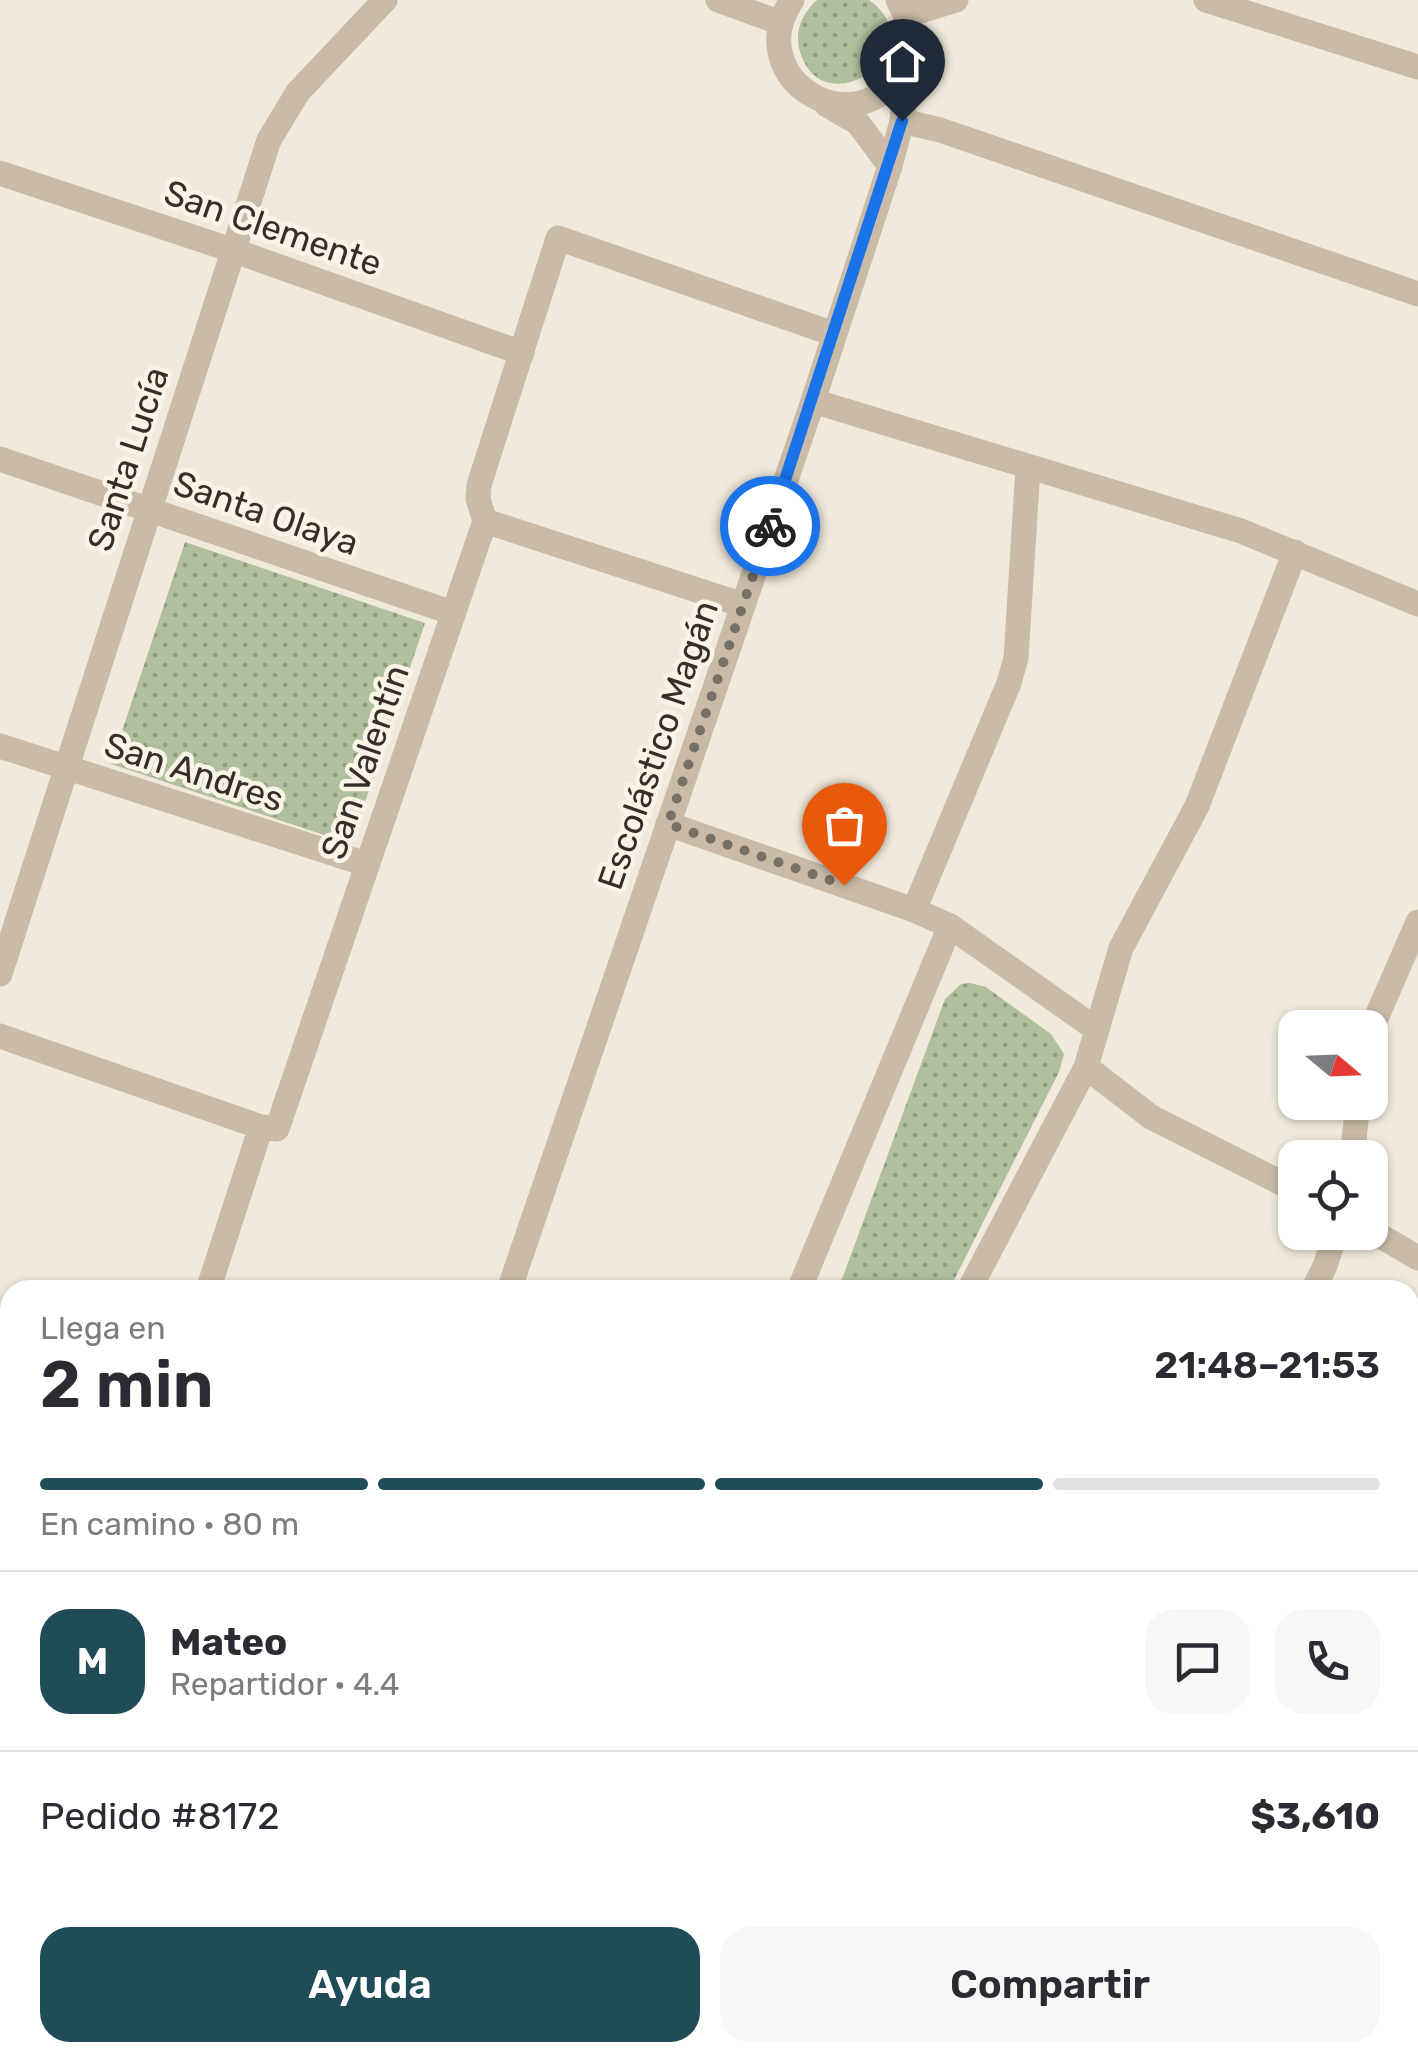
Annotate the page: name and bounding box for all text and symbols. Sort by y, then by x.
pin [860,19,945,122]
icon: home [875,34,930,89]
street label: San Clemente [159,171,387,285]
street label: Santa Lucía [79,362,177,556]
street label: Santa Olaya [168,462,364,564]
courier [720,476,820,576]
icon: bike [743,499,798,554]
street label: Escolástico Magán [589,595,727,895]
street label: San Valentín [312,659,418,865]
street label: San Andres [99,723,289,821]
pin [802,783,887,886]
icon: bag [817,798,872,853]
north arrow [1278,1010,1388,1120]
map controls [1278,1010,1388,1250]
button: locate [1278,1140,1388,1250]
text: Llega en [40,1309,166,1347]
text: 21:48–21:53 [1154,1342,1380,1388]
text: 2 min [40,1346,214,1423]
text: En camino · 80 m [40,1505,299,1543]
button: chat [1145,1609,1250,1714]
button: phone [1275,1609,1380,1714]
text: Mateo [170,1619,287,1665]
text: M [77,1638,108,1684]
text: Repartidor · 4.4 [170,1665,400,1703]
text: Pedido #8172 [40,1793,280,1839]
text: $3,610 [1251,1793,1380,1839]
button: Ayuda [40,1927,700,2042]
button: Compartir [720,1927,1380,2042]

